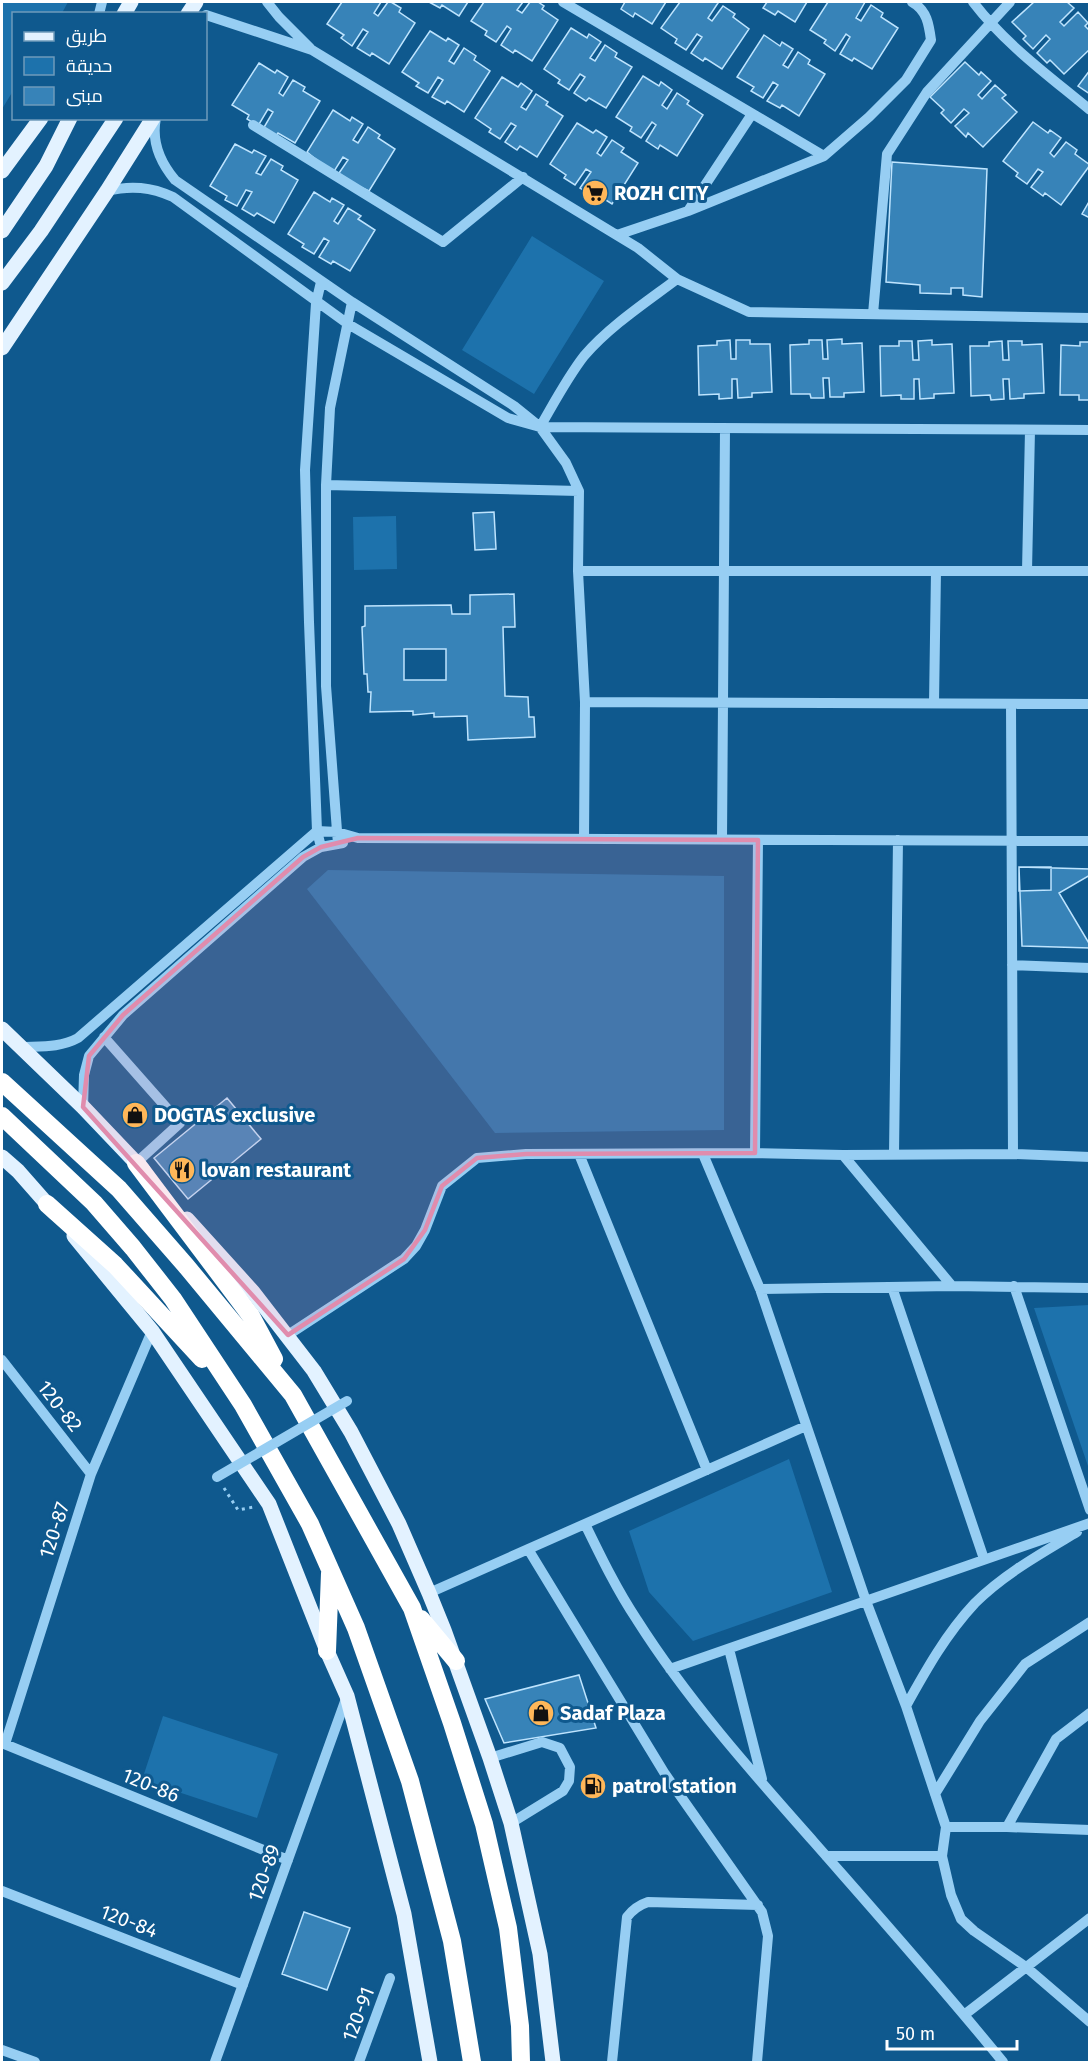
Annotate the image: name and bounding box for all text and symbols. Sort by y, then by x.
legend [12,12,207,120]
text: طريق [66,25,107,48]
text: حديقة [66,55,112,77]
text: مبنى [66,85,103,107]
supermarket icon: ROZH CITY [580,178,610,208]
place label: ROZH CITY [614,181,709,205]
shop icon: DOGTAS exclusive [120,1100,150,1130]
place label: DOGTAS exclusive [154,1103,315,1127]
restaurant icon: lovan restaurant [167,1155,197,1185]
place label: lovan restaurant [201,1158,351,1182]
street label: 120-82 [33,1376,87,1436]
street label: 120-87 [34,1499,74,1561]
shop icon: Sadaf Plaza [526,1698,556,1728]
place label: Sadaf Plaza [560,1701,666,1725]
street label: 120-86 [119,1763,183,1807]
fuel station icon: patrol station [578,1771,608,1801]
place label: patrol station [612,1774,737,1798]
street label: 120-89 [243,1841,285,1905]
street label: 120-84 [97,1899,161,1943]
street label: 120-91 [337,1983,379,2045]
scale bar [887,2013,1018,2051]
text: 50 m [896,2023,935,2045]

